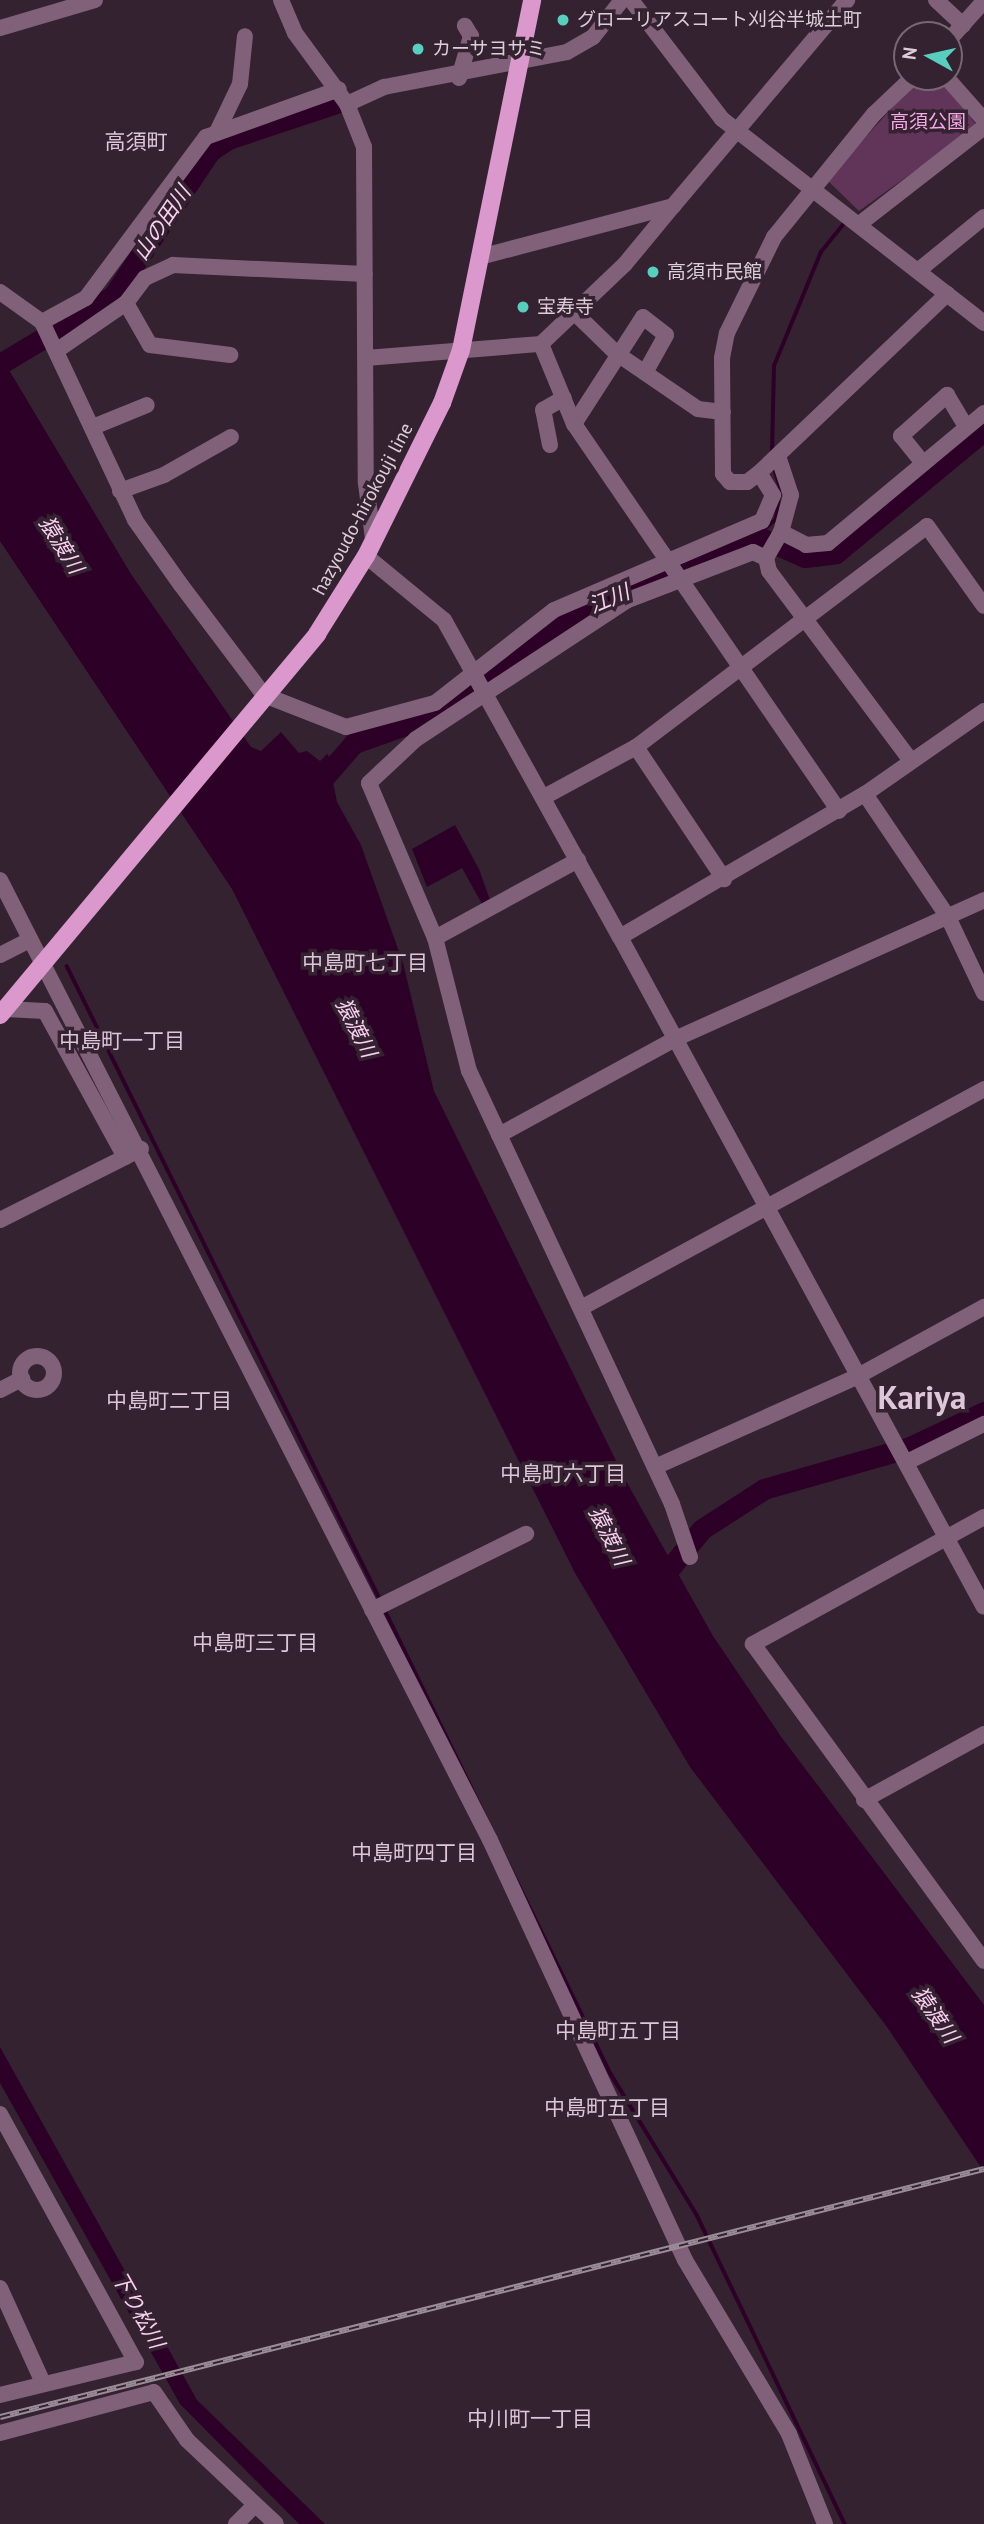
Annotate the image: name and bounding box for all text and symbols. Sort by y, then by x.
place label: グローリアスコート刈谷半城土町 [577,9,862,31]
marker: グローリアスコート刈谷半城土町 [555,12,571,28]
north arrow [893,21,963,91]
place label: カーサヨサミ [432,38,546,60]
marker: カーサヨサミ [410,41,426,57]
text: N [896,46,922,61]
park label: 高須公園 [890,111,966,133]
district label: 高須町 [105,129,167,155]
water label: 山の田川 [128,181,196,265]
place label: 高須市民館 [667,261,762,283]
marker: 高須市民館 [645,264,661,280]
place label: 宝寿寺 [537,296,594,318]
marker: 宝寿寺 [515,299,531,315]
street label: hazyoudo-hirokouji line [308,419,418,599]
water label: 猿渡川 [34,512,88,578]
water label: 江川 [585,579,633,619]
district label: 中島町七丁目 [302,950,428,976]
water label: 猿渡川 [330,994,382,1062]
district label: 中島町一丁目 [59,1028,185,1054]
district label: Kariya [878,1377,966,1417]
district label: 中島町二丁目 [106,1388,232,1414]
district label: 中島町六丁目 [500,1461,626,1487]
water label: 猿渡川 [583,1502,635,1570]
district label: 中島町三丁目 [192,1630,318,1656]
district label: 中島町四丁目 [351,1840,477,1866]
water label: 猿渡川 [907,1982,963,2048]
district label: 中島町五丁目 [555,2018,681,2044]
district label: 中島町五丁目 [544,2095,670,2121]
water label: 下り松川 [107,2267,169,2353]
district label: 中川町一丁目 [467,2406,593,2432]

